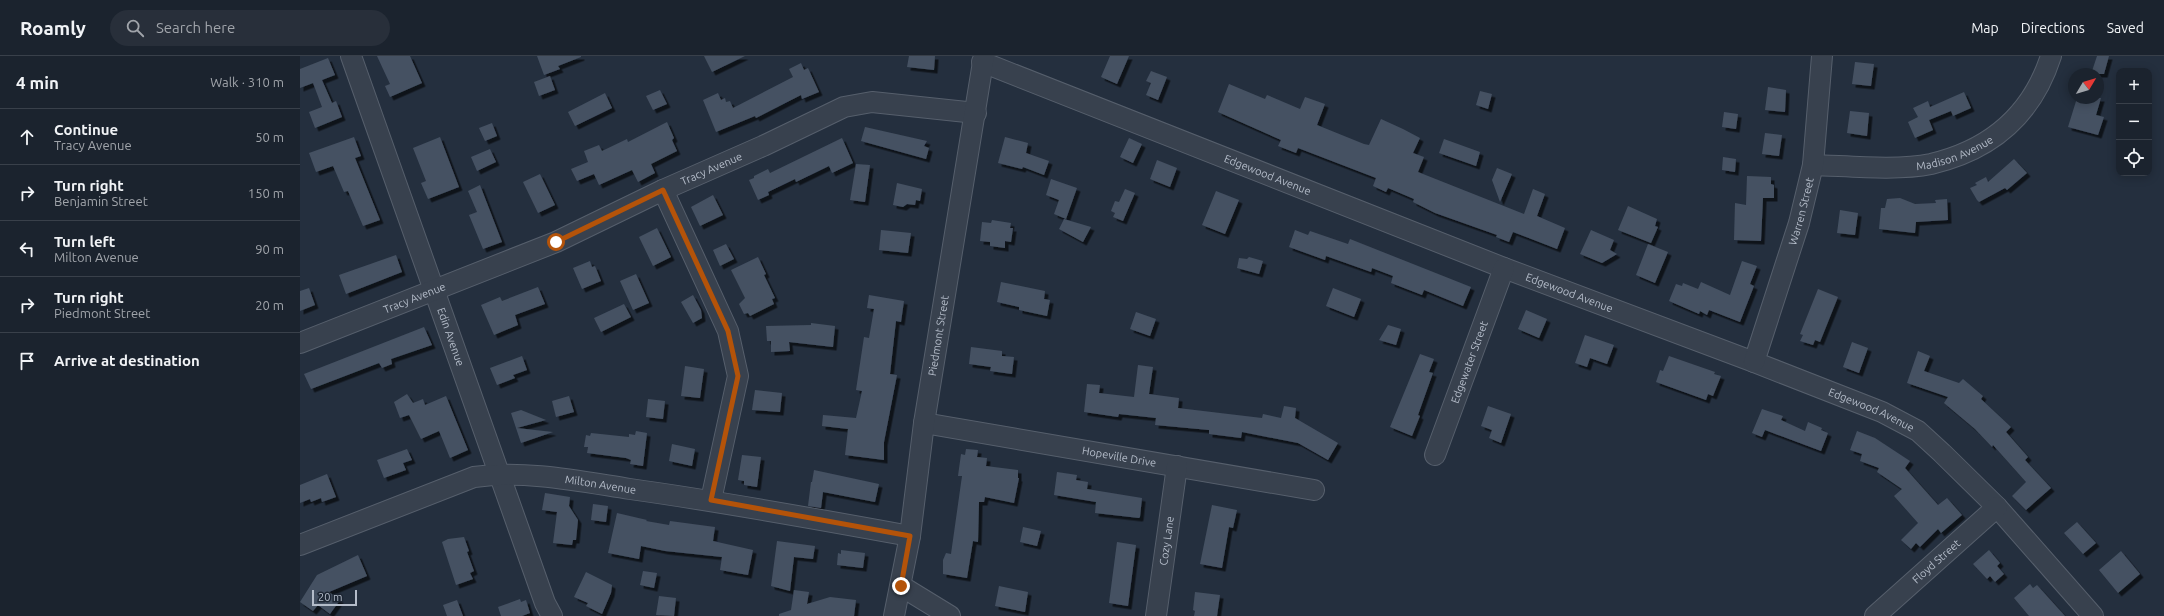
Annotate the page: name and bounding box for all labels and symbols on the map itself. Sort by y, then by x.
north arrow [2068,68,2104,104]
street label: Madison Avenue [1915,133,1995,172]
street label: Tracy Avenue [679,150,744,187]
street label: Edgewood Avenue [1222,152,1313,197]
street label: Warren Street [1786,176,1816,247]
route start [547,233,565,251]
street label: Edgewood Avenue [1524,271,1615,314]
street label: Tracy Avenue [382,280,447,316]
street label: Piedmont Street [926,294,951,377]
street label: Edin Avenue [435,306,467,368]
street label: Edgewater Street [1449,319,1490,405]
street label: Edgewood Avenue [1827,386,1916,434]
street label: Hopeville Drive [1081,444,1157,469]
street label: Milton Avenue [564,473,637,496]
street label: Cozy Lane [1157,515,1176,566]
street label: Floyd Street [1910,536,1963,586]
route end [892,577,910,595]
scale bar [312,588,357,607]

